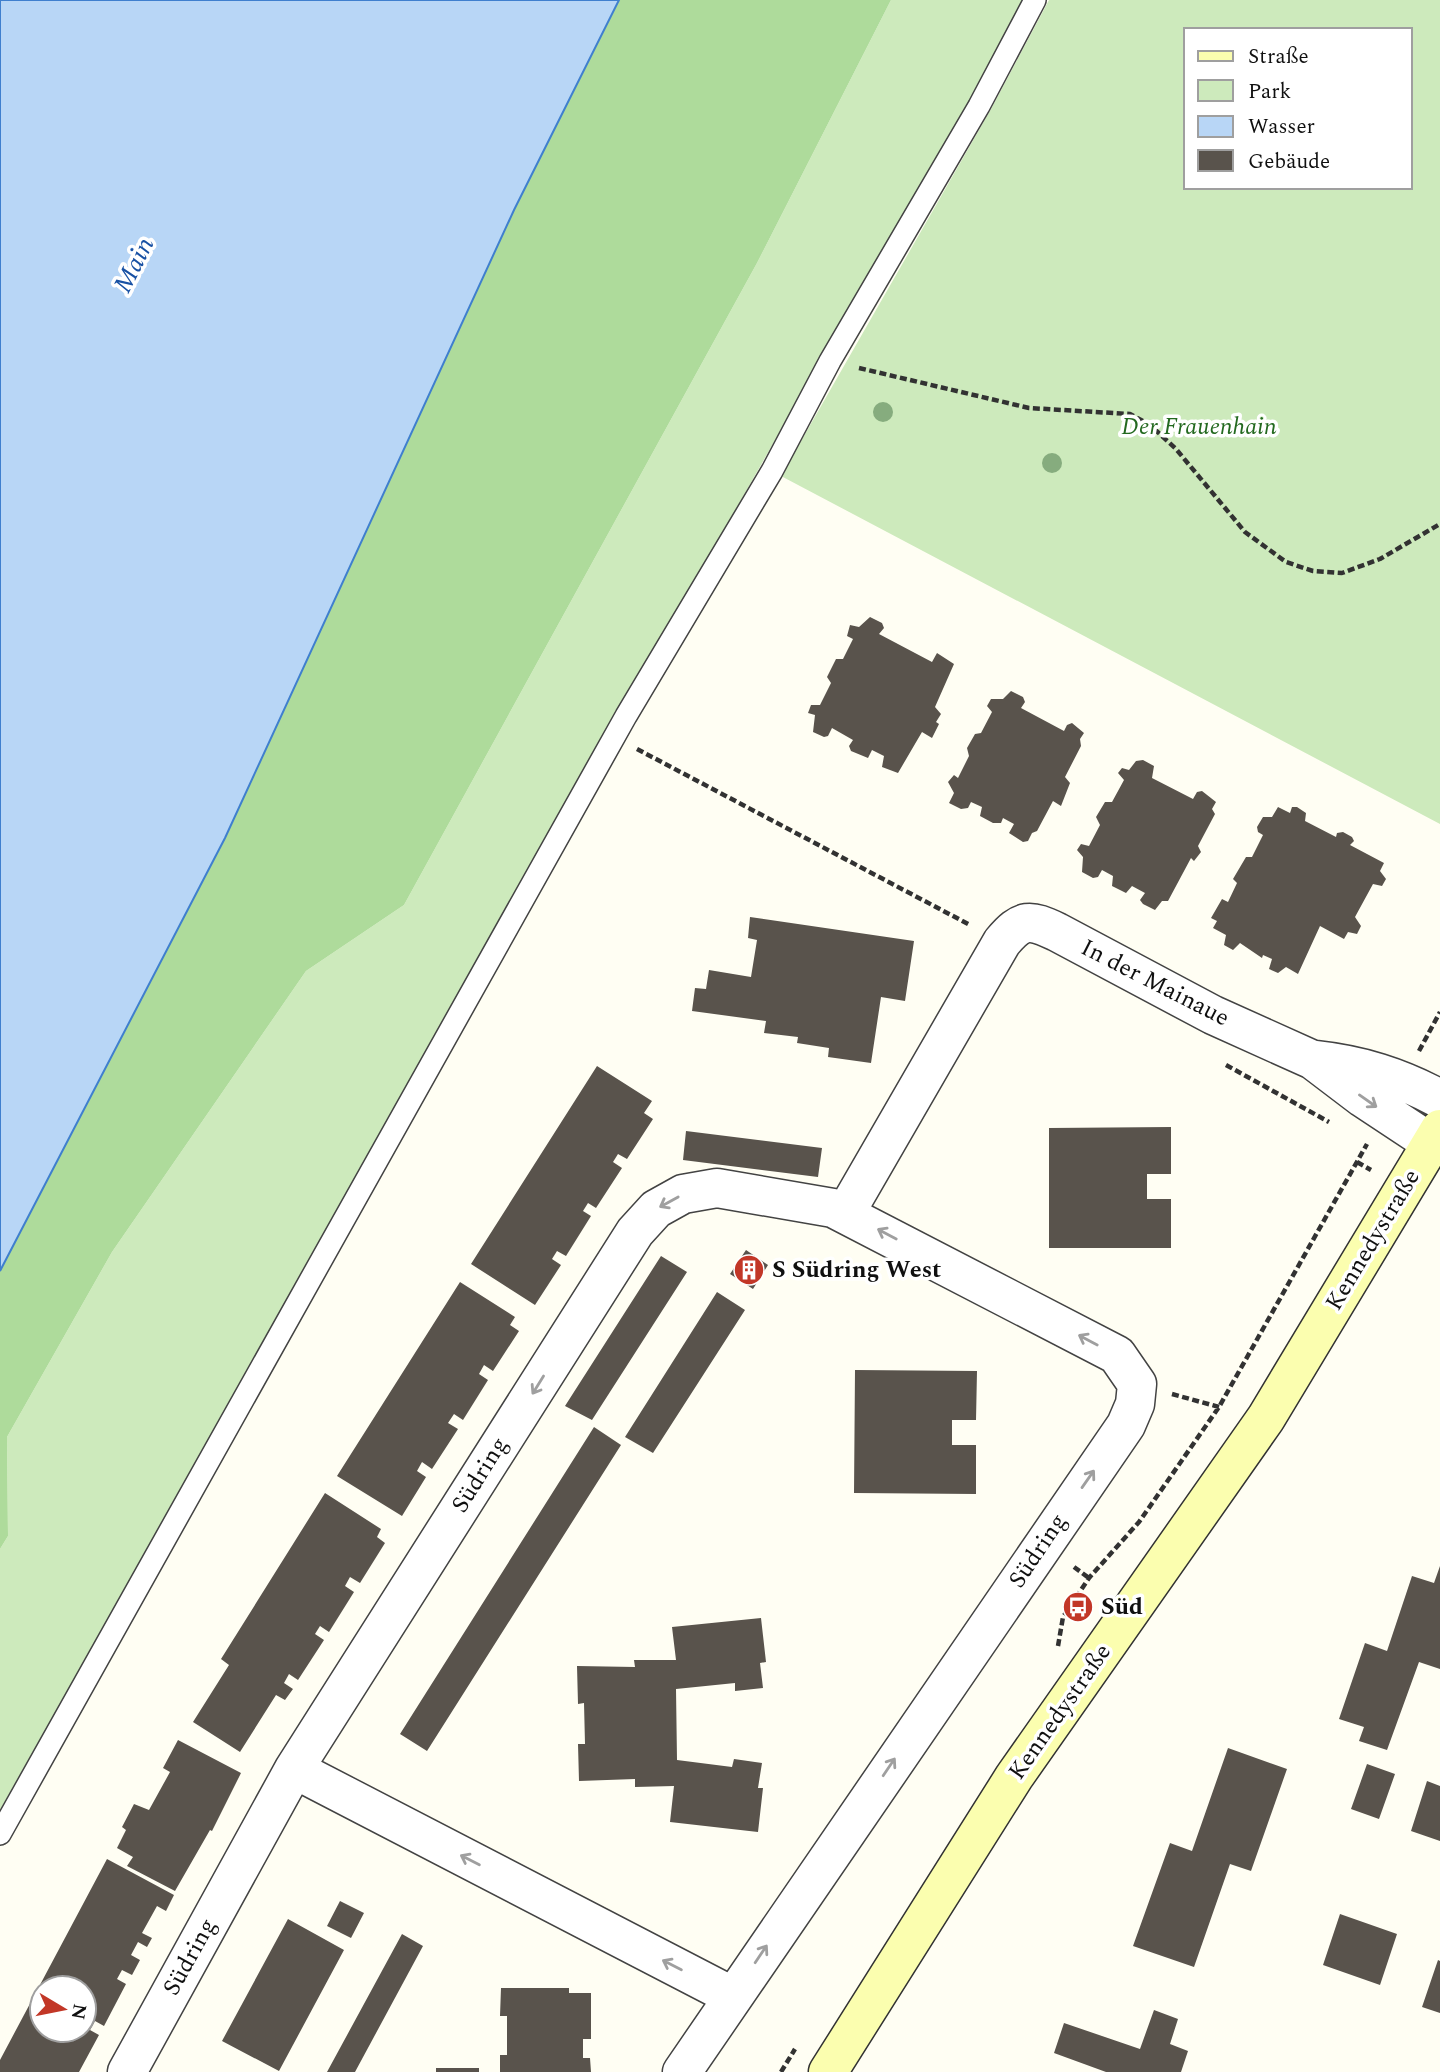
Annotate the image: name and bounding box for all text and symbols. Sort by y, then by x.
legend [1184,28,1412,189]
text: Straße [1248,41,1309,73]
text: Park [1248,76,1292,108]
text: Wasser [1248,111,1315,143]
text: Gebäude [1248,146,1330,178]
water label: Main [103,230,165,300]
park label: Der Frauenhain [1121,409,1277,445]
street label: In der Mainaue [1074,930,1236,1036]
one-way arrow [1357,1094,1377,1108]
street label: Kennedystraße [1317,1162,1429,1318]
one-way arrow [660,1195,680,1209]
one-way arrow [877,1227,897,1241]
place label: S Südring West [772,1252,941,1288]
building icon: S Südring West [732,1253,766,1287]
one-way arrow [1078,1333,1099,1346]
one-way arrow [530,1375,545,1394]
street label: Südring [443,1430,517,1520]
one-way arrow [1081,1470,1095,1489]
street label: Südring [1000,1506,1076,1596]
place label: Süd [1101,1589,1143,1625]
bus stop icon: Süd [1061,1590,1095,1624]
street label: Kennedystraße [1000,1636,1120,1788]
one-way arrow [882,1758,896,1777]
one-way arrow [460,1853,481,1866]
street label: Südring [154,1912,226,2002]
one-way arrow [754,1945,768,1965]
one-way arrow [662,1958,683,1971]
north arrow [28,1974,98,2044]
text: N [63,2002,94,2022]

